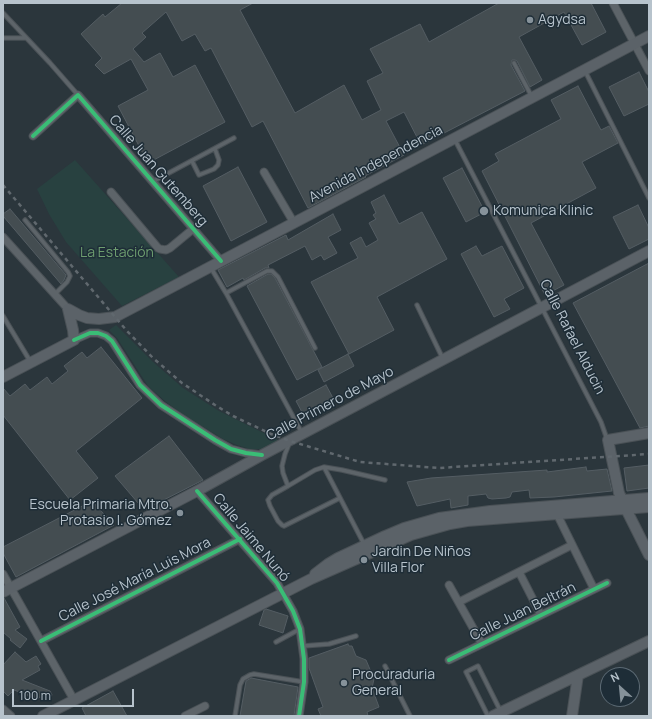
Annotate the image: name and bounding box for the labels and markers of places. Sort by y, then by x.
place label: Agydsa [538,12,586,28]
marker: Agydsa [525,15,535,25]
place label: Komunica Klinic [493,203,593,219]
marker: Komunica Klinic [478,205,490,217]
place label: Escuela Primaria Mtro. Protasio I. Gómez [29,497,172,530]
marker: Escuela Primaria Mtro. Protasio I. Gómez [175,508,185,518]
place label: Jardin De Niños Villa Flor [372,544,471,576]
marker: Jardin De Niños Villa Flor [359,555,369,565]
place label: Procuraduria General [352,667,435,700]
marker: Procuraduria General [339,678,349,688]

